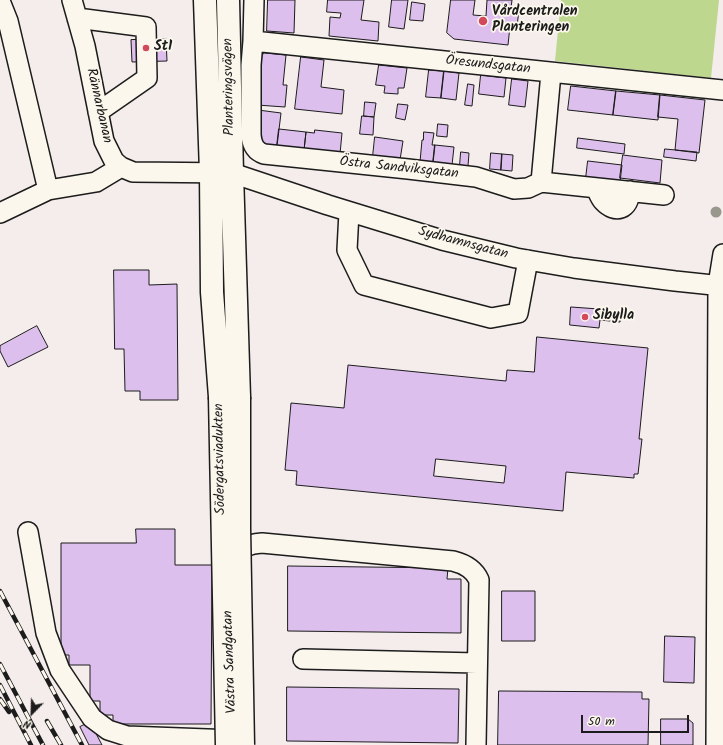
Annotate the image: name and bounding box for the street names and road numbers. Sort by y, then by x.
street label: Planteringsvägen [221,38,239,136]
street label: Öresundsgatan [445,53,531,79]
street label: Rännarbanan [81,67,115,145]
street label: Östra Sandviksgatan [339,154,459,184]
street label: Sydhamnsgatan [416,224,510,264]
street label: Södergatsviadukten [212,403,230,515]
street label: Västra Sandgatan [221,610,241,714]

